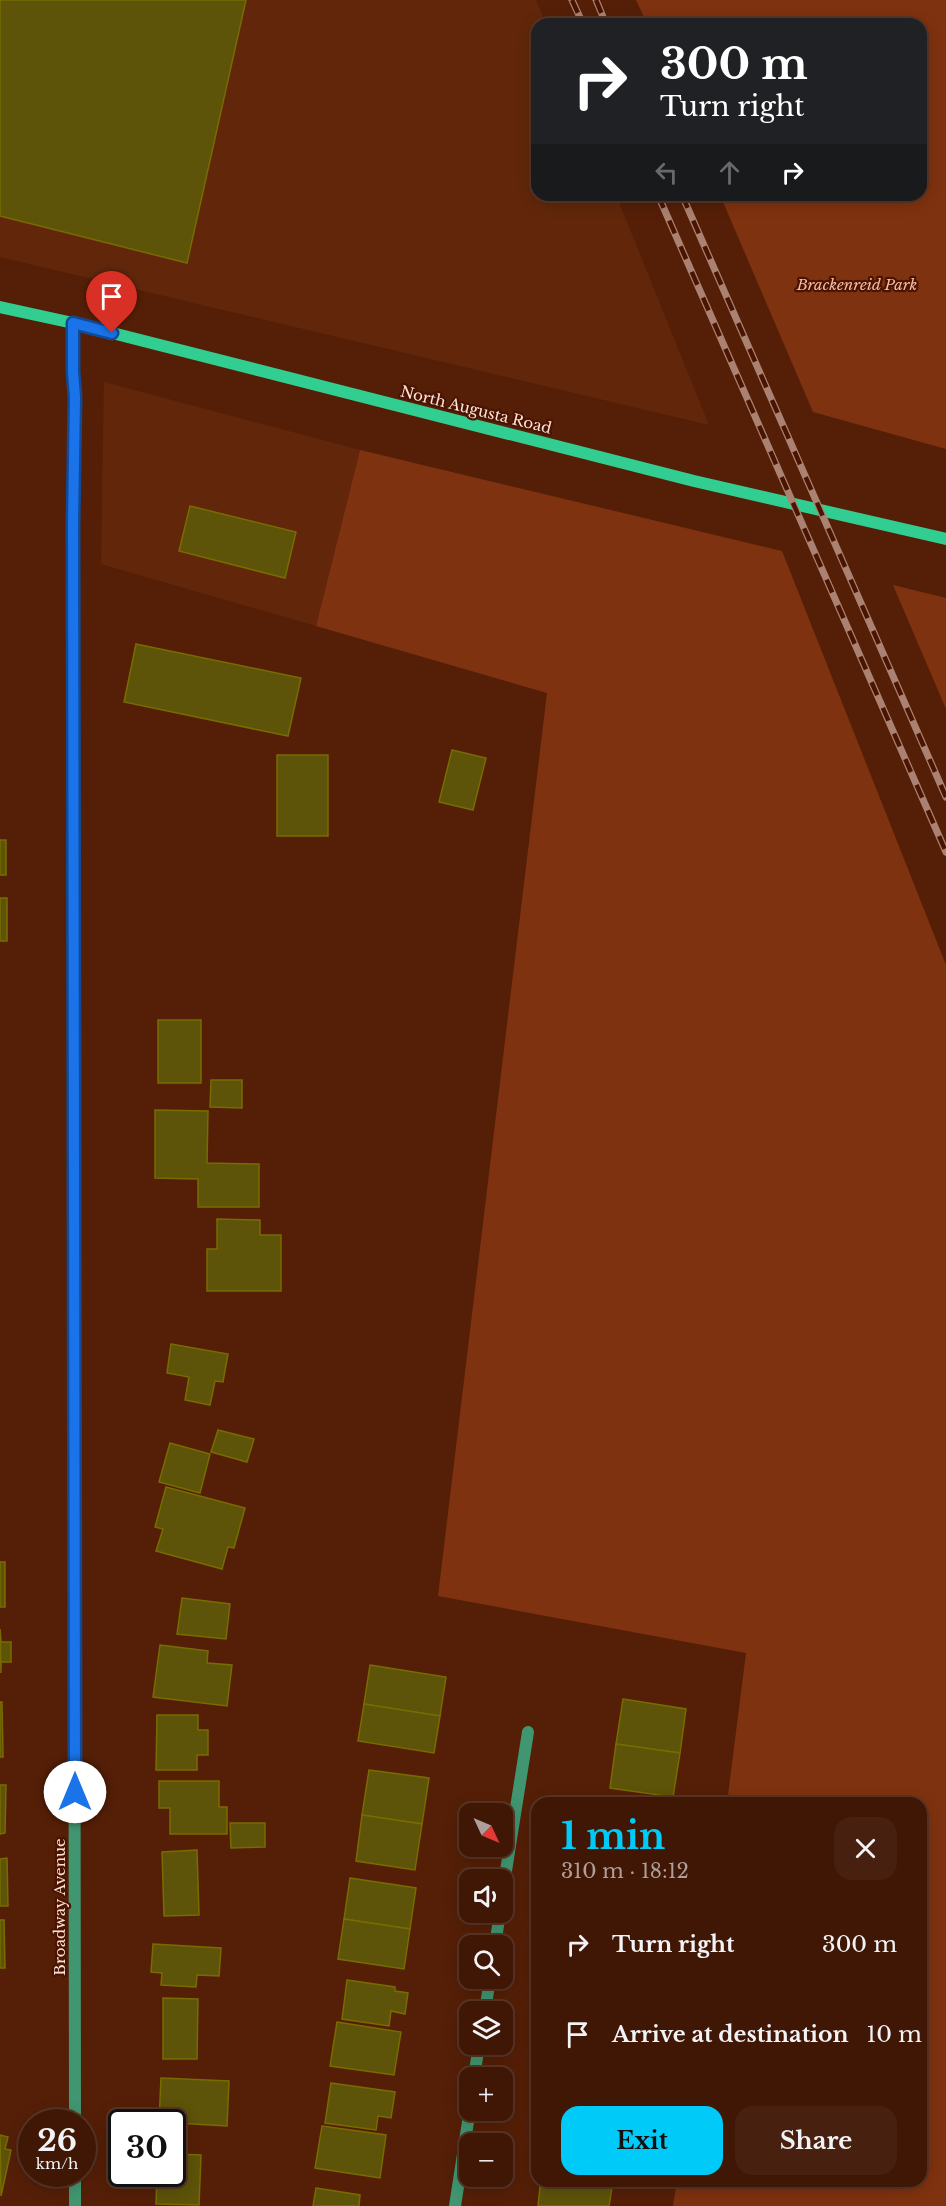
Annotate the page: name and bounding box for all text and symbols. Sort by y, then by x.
text: 300 m [660,38,808,90]
icon: right [561,42,639,120]
text: Turn right [660,90,804,123]
icon: left [650,156,683,189]
icon: ahead [713,156,746,189]
icon: right [776,156,809,189]
pin [86,271,137,333]
park label: Brackenreid Park [796,275,917,294]
icon: arrive [95,280,128,313]
street label: North Augusta Road [399,382,554,437]
position arrow [43,1760,107,1824]
north arrow [459,1803,513,1857]
map controls [459,1803,513,2187]
text: 1 min [561,1814,665,1859]
button: close [834,1817,897,1880]
street label: Broadway Avenue [50,1838,69,1976]
text: 310 m · 18:12 [561,1859,689,1883]
button: sound [459,1869,513,1923]
icon: right [561,1928,594,1961]
text: Turn right [612,1931,734,1958]
text: 300 m [822,1931,897,1958]
button: search [459,1935,513,1989]
button: layers [459,2001,513,2055]
icon: arrive [561,2018,594,2051]
text: Arrive at destination [612,2021,849,2048]
text: 10 m [867,2021,922,2048]
button: + [459,2067,513,2121]
button: Exit [561,2106,723,2175]
button: Share [735,2106,897,2175]
speed limit sign: 30 [108,2109,186,2187]
text: 26 [37,2122,77,2159]
button: − [459,2133,513,2187]
text: km/h [36,2154,78,2173]

